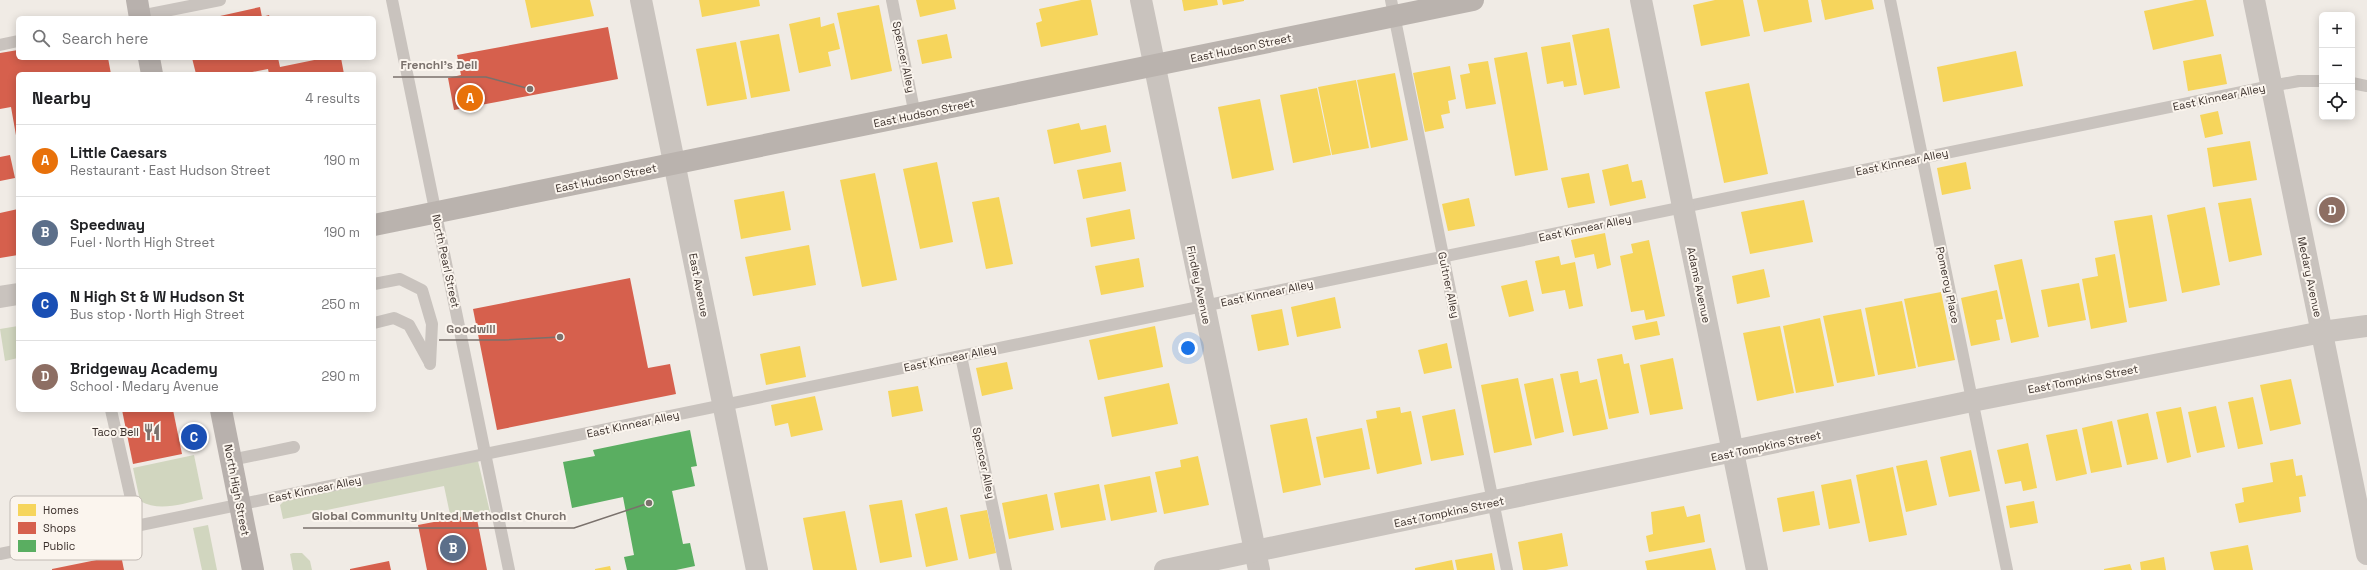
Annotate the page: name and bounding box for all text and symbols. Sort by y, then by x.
map controls [2319,12,2355,120]
button: + [2319,12,2355,48]
search box [16,16,376,60]
street label: Spencer Alley [890,20,918,94]
icon: search [30,27,52,49]
text: Search here [62,29,148,48]
street label: East Hudson Street [1189,30,1293,66]
button: − [2319,48,2355,84]
callout: Frenchi's Deli [393,53,486,77]
text: Frenchi's Deli [401,57,477,73]
street label: East Kinnear Alley [2171,80,2267,114]
pin: A [457,83,483,113]
button: locate [2319,84,2355,120]
text: Nearby [32,87,91,109]
text: 4 results [305,90,360,107]
street label: East Hudson Street [872,95,976,131]
text: Little Caesars [70,143,167,162]
street label: East Kinnear Alley [1854,145,1950,179]
text: A [41,152,49,169]
text: 190 m [324,152,360,169]
street label: East Hudson Street [554,160,658,196]
text: Restaurant · East Hudson Street [70,162,270,179]
pin: D [2319,195,2345,225]
street label: East Kinnear Alley [1537,211,1633,245]
street label: North Pearl Street [429,213,463,309]
text: Speedway [70,215,145,234]
text: B [41,224,49,241]
text: 190 m [324,224,360,241]
text: Fuel · North High Street [70,234,215,251]
street label: Medary Avenue [2295,236,2325,318]
street label: Findley Avenue [1184,244,1214,326]
street label: Pomeroy Place [1933,245,1963,325]
street label: Adams Avenue [1684,246,1714,324]
street label: Guitner Alley [1435,251,1463,319]
street label: East Avenue [686,252,712,318]
street label: East Kinnear Alley [1219,276,1315,310]
text: N High St & W Hudson St [70,287,245,306]
text: C [41,296,49,313]
text: 250 m [322,296,360,313]
text: Bus stop · North High Street [70,306,245,323]
callout: Goodwill [439,316,504,340]
text: Goodwill [446,321,496,337]
your location [1178,338,1198,358]
street label: East Kinnear Alley [902,341,998,375]
text: Bridgeway Academy [70,359,218,378]
street label: East Tompkins Street [2027,361,2139,397]
text: D [41,368,49,385]
text: 290 m [321,368,360,385]
text: School · Medary Avenue [70,378,219,395]
street label: East Kinnear Alley [585,407,681,441]
restaurant icon: Taco Bell [142,422,162,442]
pin: C [181,422,207,452]
place label: Taco Bell [92,425,139,439]
street label: Spencer Alley [970,426,998,500]
street label: East Tompkins Street [1710,428,1822,464]
street label: North High Street [221,443,253,537]
street label: East Kinnear Alley [267,472,363,506]
street label: East Tompkins Street [1393,494,1505,530]
legend [10,496,142,560]
text: Homes [43,503,79,517]
callout: Global Community United Methodist Church [303,504,574,528]
text: Global Community United Methodist Church [312,508,566,524]
text: Shops [43,521,76,535]
pin: B [440,533,466,563]
text: Public [43,539,75,553]

